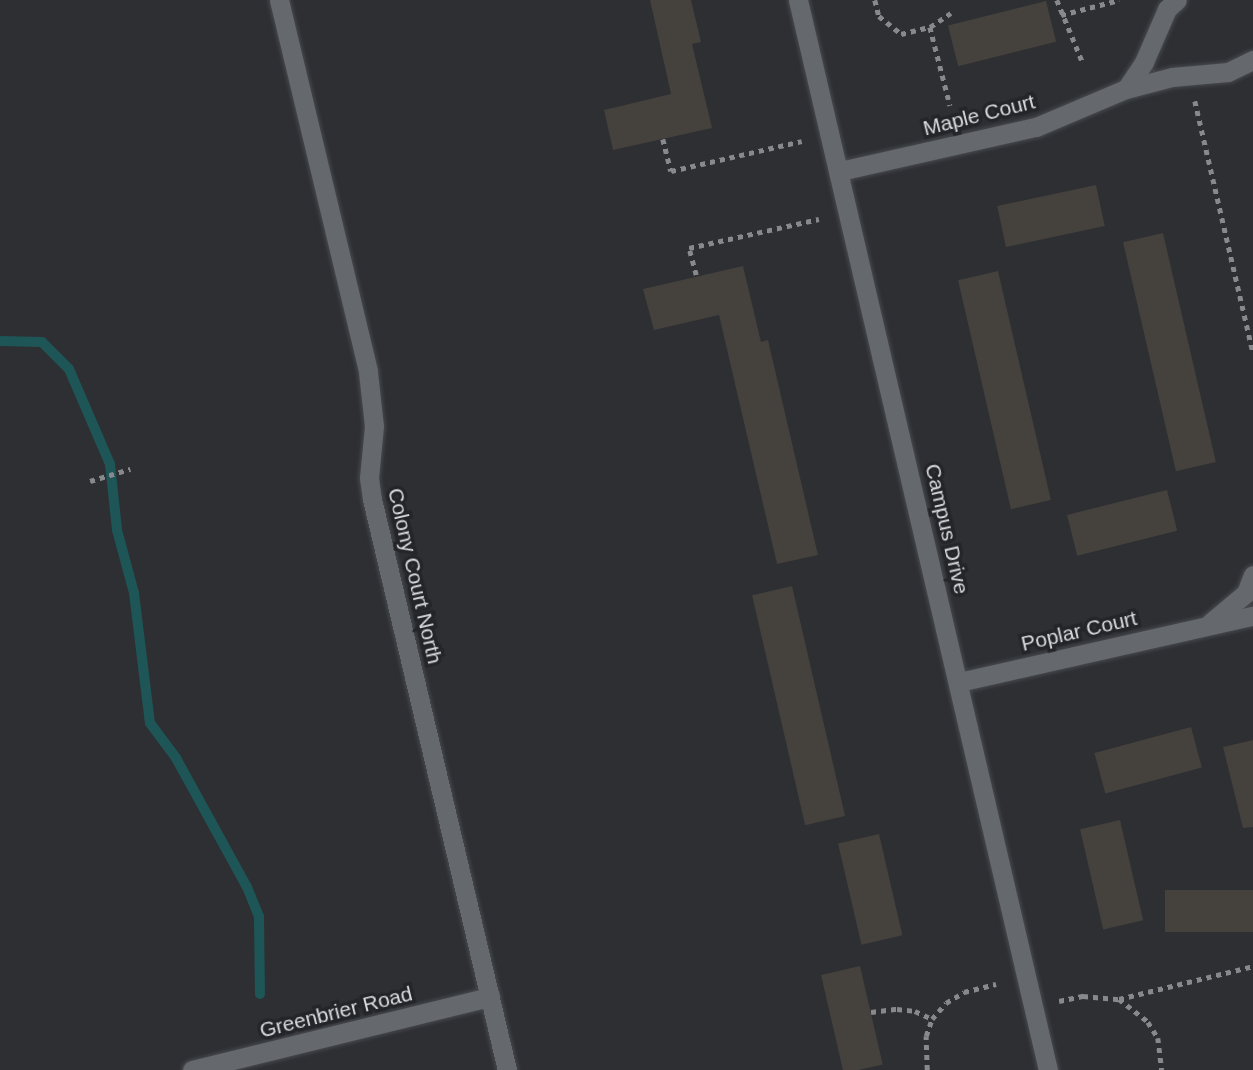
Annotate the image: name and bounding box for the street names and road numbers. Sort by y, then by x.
street label: Maple Court [920,89,1038,141]
street label: Campus Drive [920,461,974,597]
street label: Colony Court North [383,486,447,666]
street label: Poplar Court [1019,605,1139,657]
street label: Greenbrier Road [257,981,415,1043]

